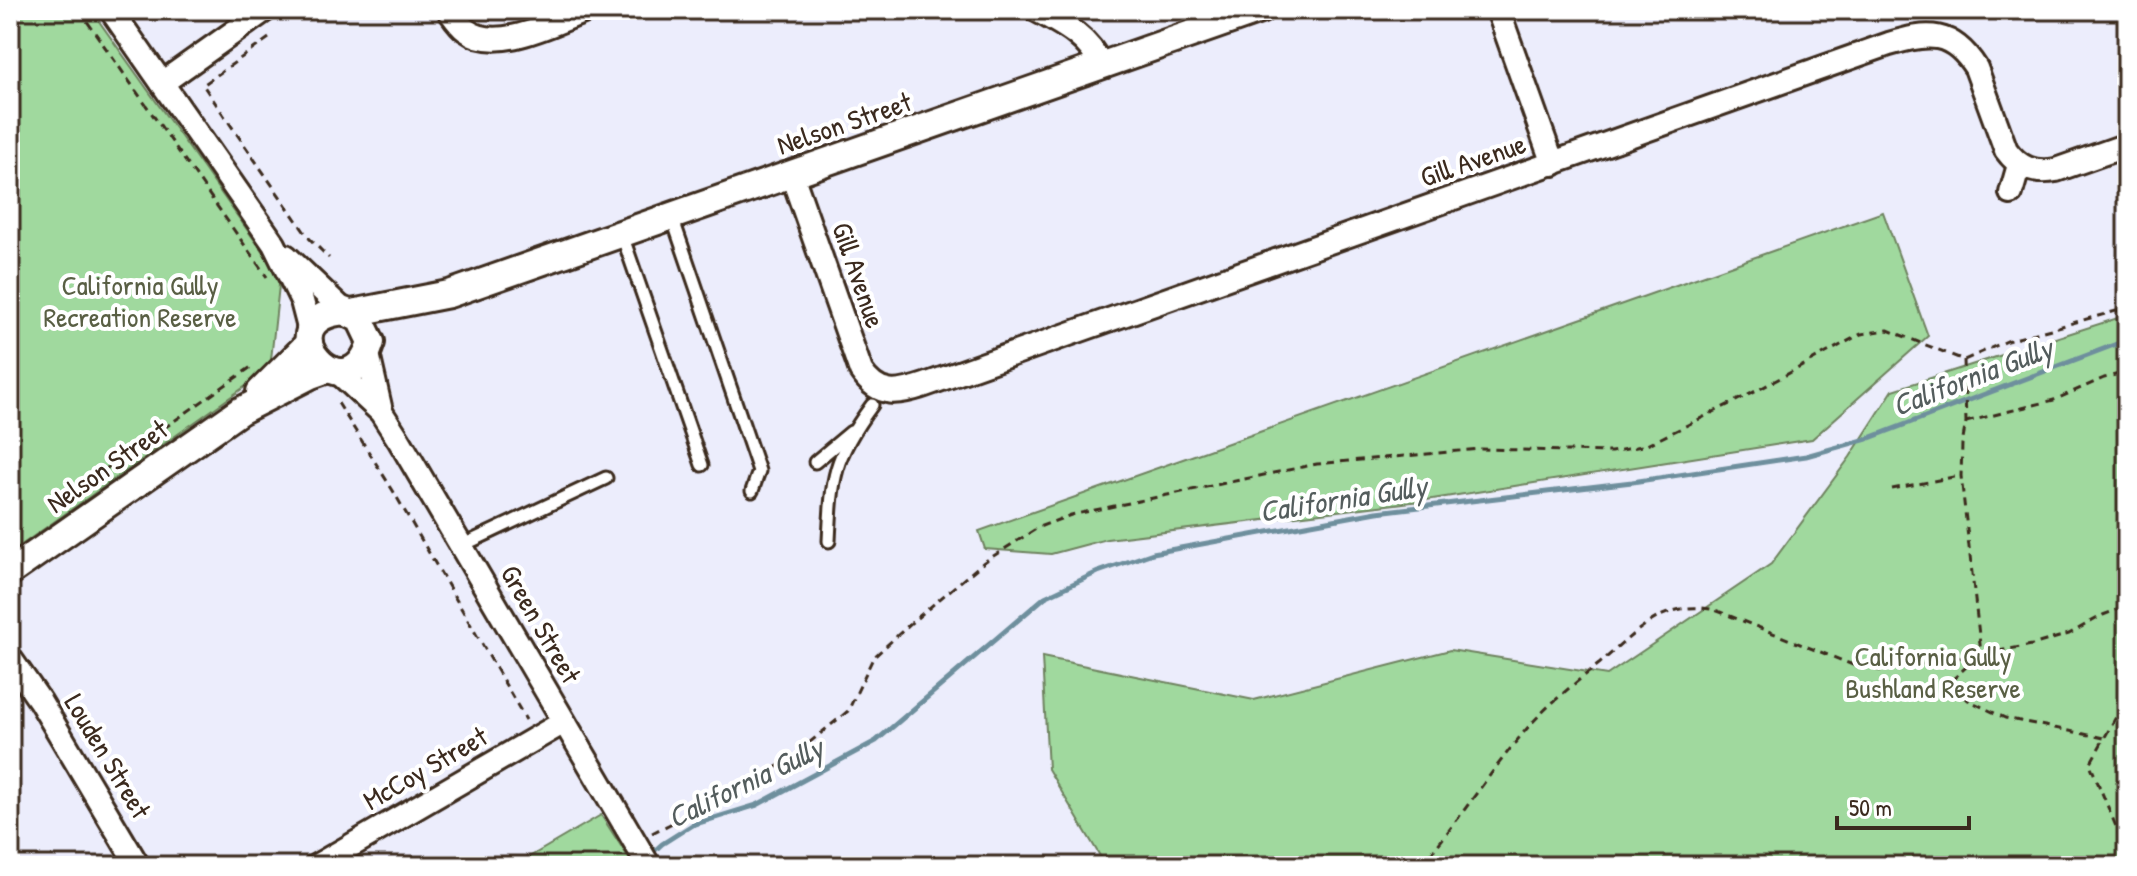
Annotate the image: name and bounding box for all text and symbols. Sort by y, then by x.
street label: Nelson Street [772,82,917,164]
street label: Gill Avenue [1415,124,1531,196]
street label: Gill Avenue [823,217,895,333]
park label: California Gully Recreation Reserve [44,266,236,336]
water label: California Gully [1886,326,2061,426]
street label: Nelson Street [39,410,175,522]
water label: California Gully [1257,465,1433,532]
street label: Green Street [492,558,590,690]
park label: California Gully Bushland Reserve [1845,637,2021,707]
street label: Louden Street [56,687,160,826]
street label: McCoy Street [356,717,494,819]
water label: California Gully [661,726,833,838]
scale bar [1837,780,1969,830]
text: 50 m [1849,791,1892,823]

